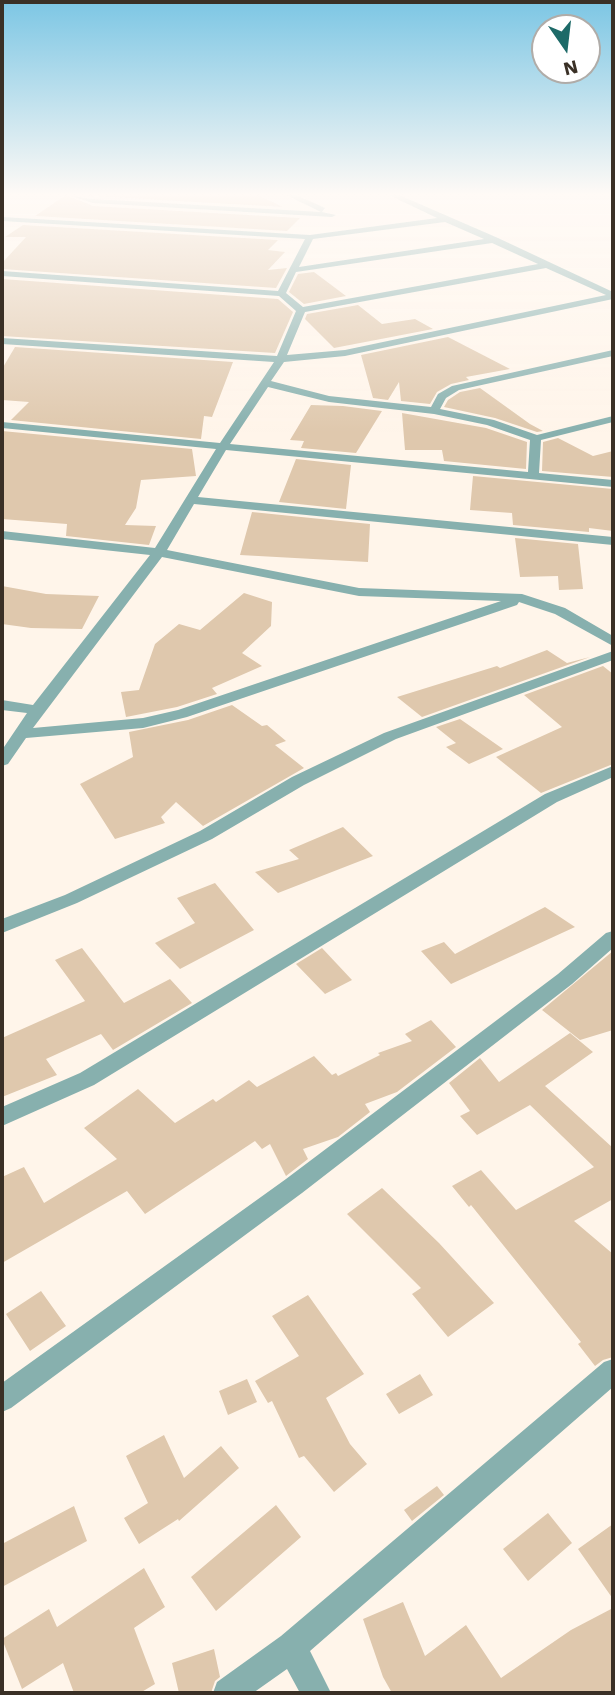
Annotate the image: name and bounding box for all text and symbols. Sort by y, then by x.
north arrow [531,14,601,84]
text: N [561,55,580,81]

